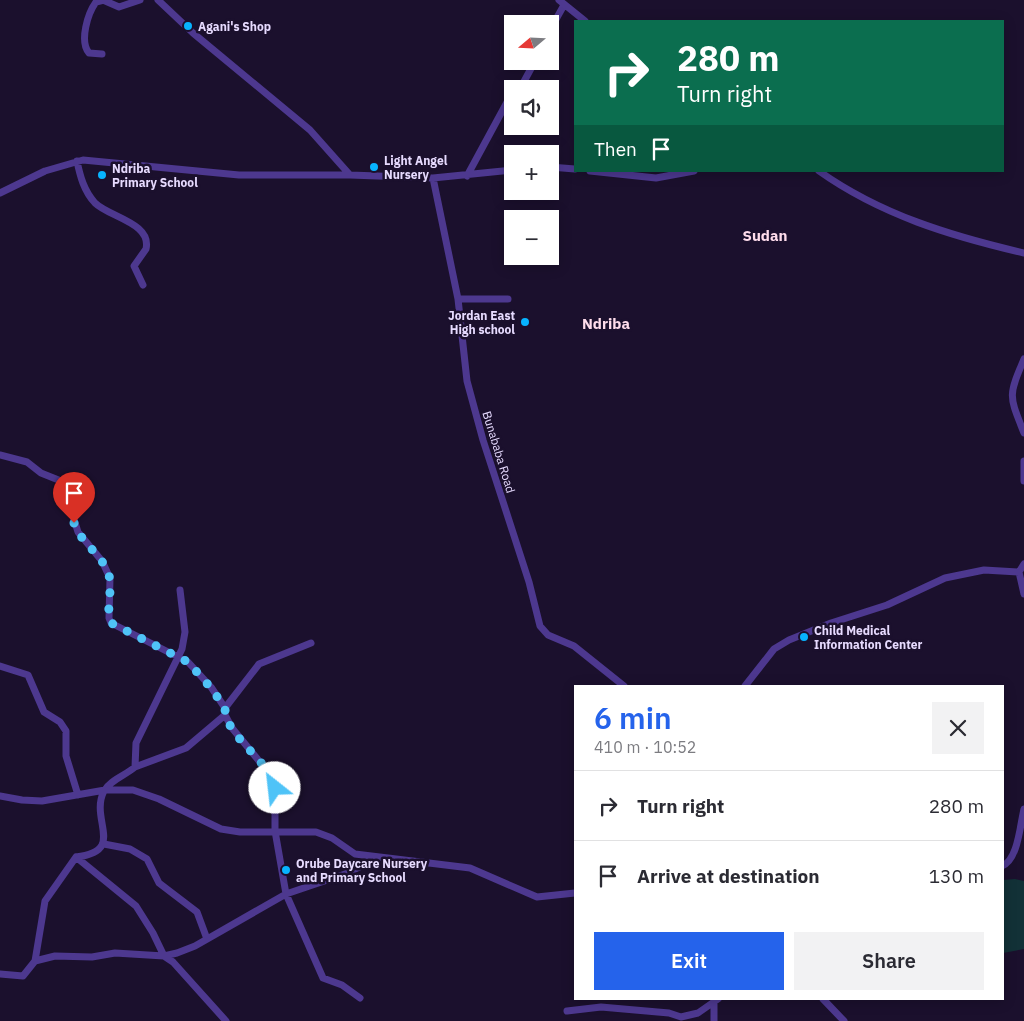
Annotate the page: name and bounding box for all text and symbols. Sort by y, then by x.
north arrow [504,15,559,70]
map controls [504,15,559,265]
place label: Agani's Shop [198,19,271,34]
marker: Agani's Shop [182,20,194,32]
text: 280 m [677,35,780,81]
icon: right [594,40,659,105]
text: Turn right [677,79,772,108]
button: sound [504,80,559,135]
icon: arrive [647,135,675,163]
text: Then [594,137,637,161]
button: + [504,145,559,200]
place label: Light Angel Nursery [384,153,448,182]
place label: Ndriba Primary School [112,161,198,190]
marker: Light Angel Nursery [368,161,380,173]
marker: Ndriba Primary School [96,169,108,181]
button: − [504,210,559,265]
district label: Sudan [743,226,787,245]
place label: Jordan East High school [448,308,515,337]
district label: Ndriba [582,314,630,333]
marker: Jordan East High school [519,316,531,328]
street label: Bunababa Road [479,409,519,495]
pin [53,472,95,523]
icon: arrive [60,479,88,507]
place label: Child Medical Information Center [814,623,923,652]
marker: Child Medical Information Center [798,631,810,643]
text: 6 min [594,698,672,737]
button: close [932,702,984,754]
text: 410 m · 10:52 [594,737,696,757]
position arrow [248,761,300,813]
icon: right [594,792,622,820]
text: Turn right [637,794,724,818]
text: 280 m [929,794,984,818]
place label: Orube Daycare Nursery and Primary School [296,856,428,885]
icon: arrive [594,862,622,890]
marker: Orube Daycare Nursery and Primary School [280,864,292,876]
text: Arrive at destination [637,864,820,888]
text: 130 m [929,864,984,888]
button: Exit [594,932,784,990]
button: Share [794,932,984,990]

